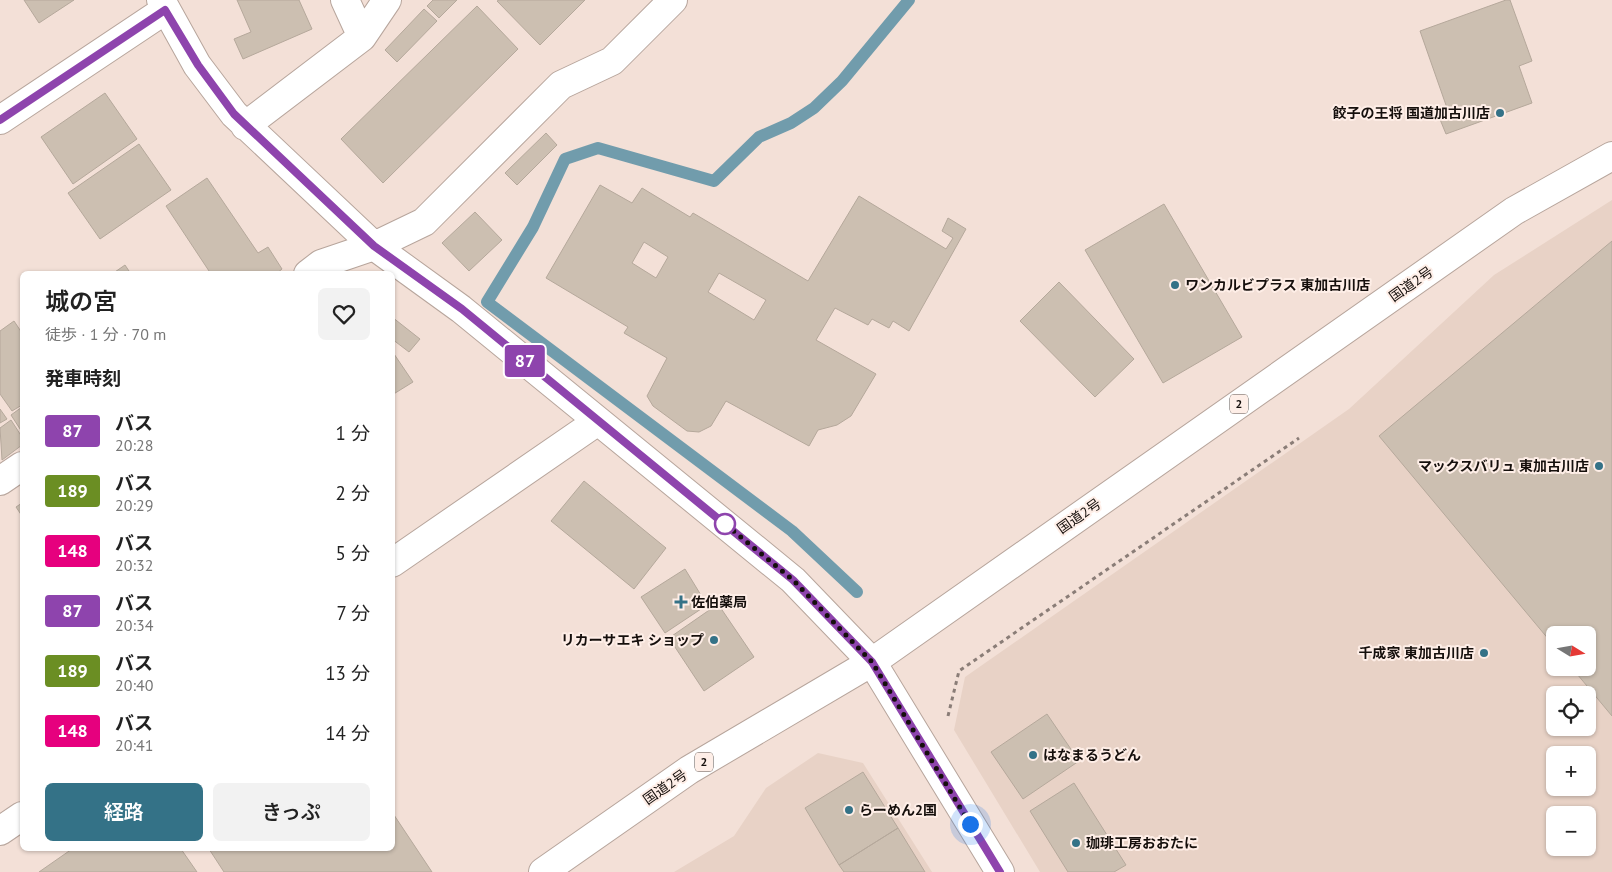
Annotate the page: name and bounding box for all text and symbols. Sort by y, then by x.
place label: 餃子の王将 国道加古川店 [1332,104,1490,122]
marker: 餃子の王将 国道加古川店 [1494,107,1506,119]
street label: 国道2号 [1386,262,1436,306]
place label: ワンカルビプラス 東加古川店 [1185,276,1370,294]
marker: ワンカルビプラス 東加古川店 [1169,279,1181,291]
text: 城の宮 [45,286,117,317]
button: heart [318,288,370,340]
text: 徒歩 · 1 分 · 70 m [45,324,166,344]
line badge: 87 [502,345,548,377]
text: 87 [515,349,535,372]
text: 発車時刻 [45,366,121,390]
road number: 2 [1230,394,1248,414]
text: バス [115,411,153,435]
text: 87 [62,419,83,442]
text: 1 分 [336,421,370,445]
text: 20:28 [115,435,153,455]
place label: マックスバリュ 東加古川店 [1418,457,1589,475]
marker: マックスバリュ 東加古川店 [1593,460,1605,472]
text: バス [115,471,153,495]
text: 189 [57,479,88,502]
text: 2 分 [336,481,370,505]
street label: 国道2号 [1054,494,1104,538]
text: 20:29 [115,495,153,515]
unlabelled marker [714,513,736,535]
text: バス [115,531,153,555]
text: 148 [57,539,88,562]
text: 5 分 [336,541,370,565]
text: 20:32 [115,555,153,575]
text: バス [115,591,153,615]
place label: 佐伯薬局 [691,593,747,611]
marker: 佐伯薬局 [675,596,687,608]
text: 87 [62,599,83,622]
text: 7 分 [337,601,370,625]
text: 20:34 [115,615,153,635]
north arrow [1546,626,1596,676]
map controls [1546,626,1596,856]
place label: リカーサエキ ショップ [561,631,704,649]
marker: リカーサエキ ショップ [708,634,720,646]
place label: 千成家 東加古川店 [1358,644,1474,662]
marker: 千成家 東加古川店 [1478,647,1490,659]
text: バス [115,651,153,675]
text: 189 [57,659,88,682]
text: 13 分 [325,661,370,685]
text: 20:40 [115,675,153,695]
button: locate [1546,686,1596,736]
text: バス [115,711,153,735]
text: 148 [57,719,88,742]
text: 14 分 [325,721,370,745]
text: 20:41 [115,735,153,755]
place label: はなまるうどん [1043,746,1141,764]
button: + [1546,746,1596,796]
marker: はなまるうどん [1027,749,1039,761]
road number: 2 [695,752,713,772]
street label: 国道2号 [640,765,690,809]
button: 経路 [45,783,203,841]
button: きっぷ [213,783,370,841]
place label: らーめん2国 [859,801,937,819]
marker: らーめん2国 [843,804,855,816]
button: − [1546,806,1596,856]
your location [958,812,983,837]
place label: 珈琲工房おおたに [1086,834,1198,852]
marker: 珈琲工房おおたに [1070,837,1082,849]

